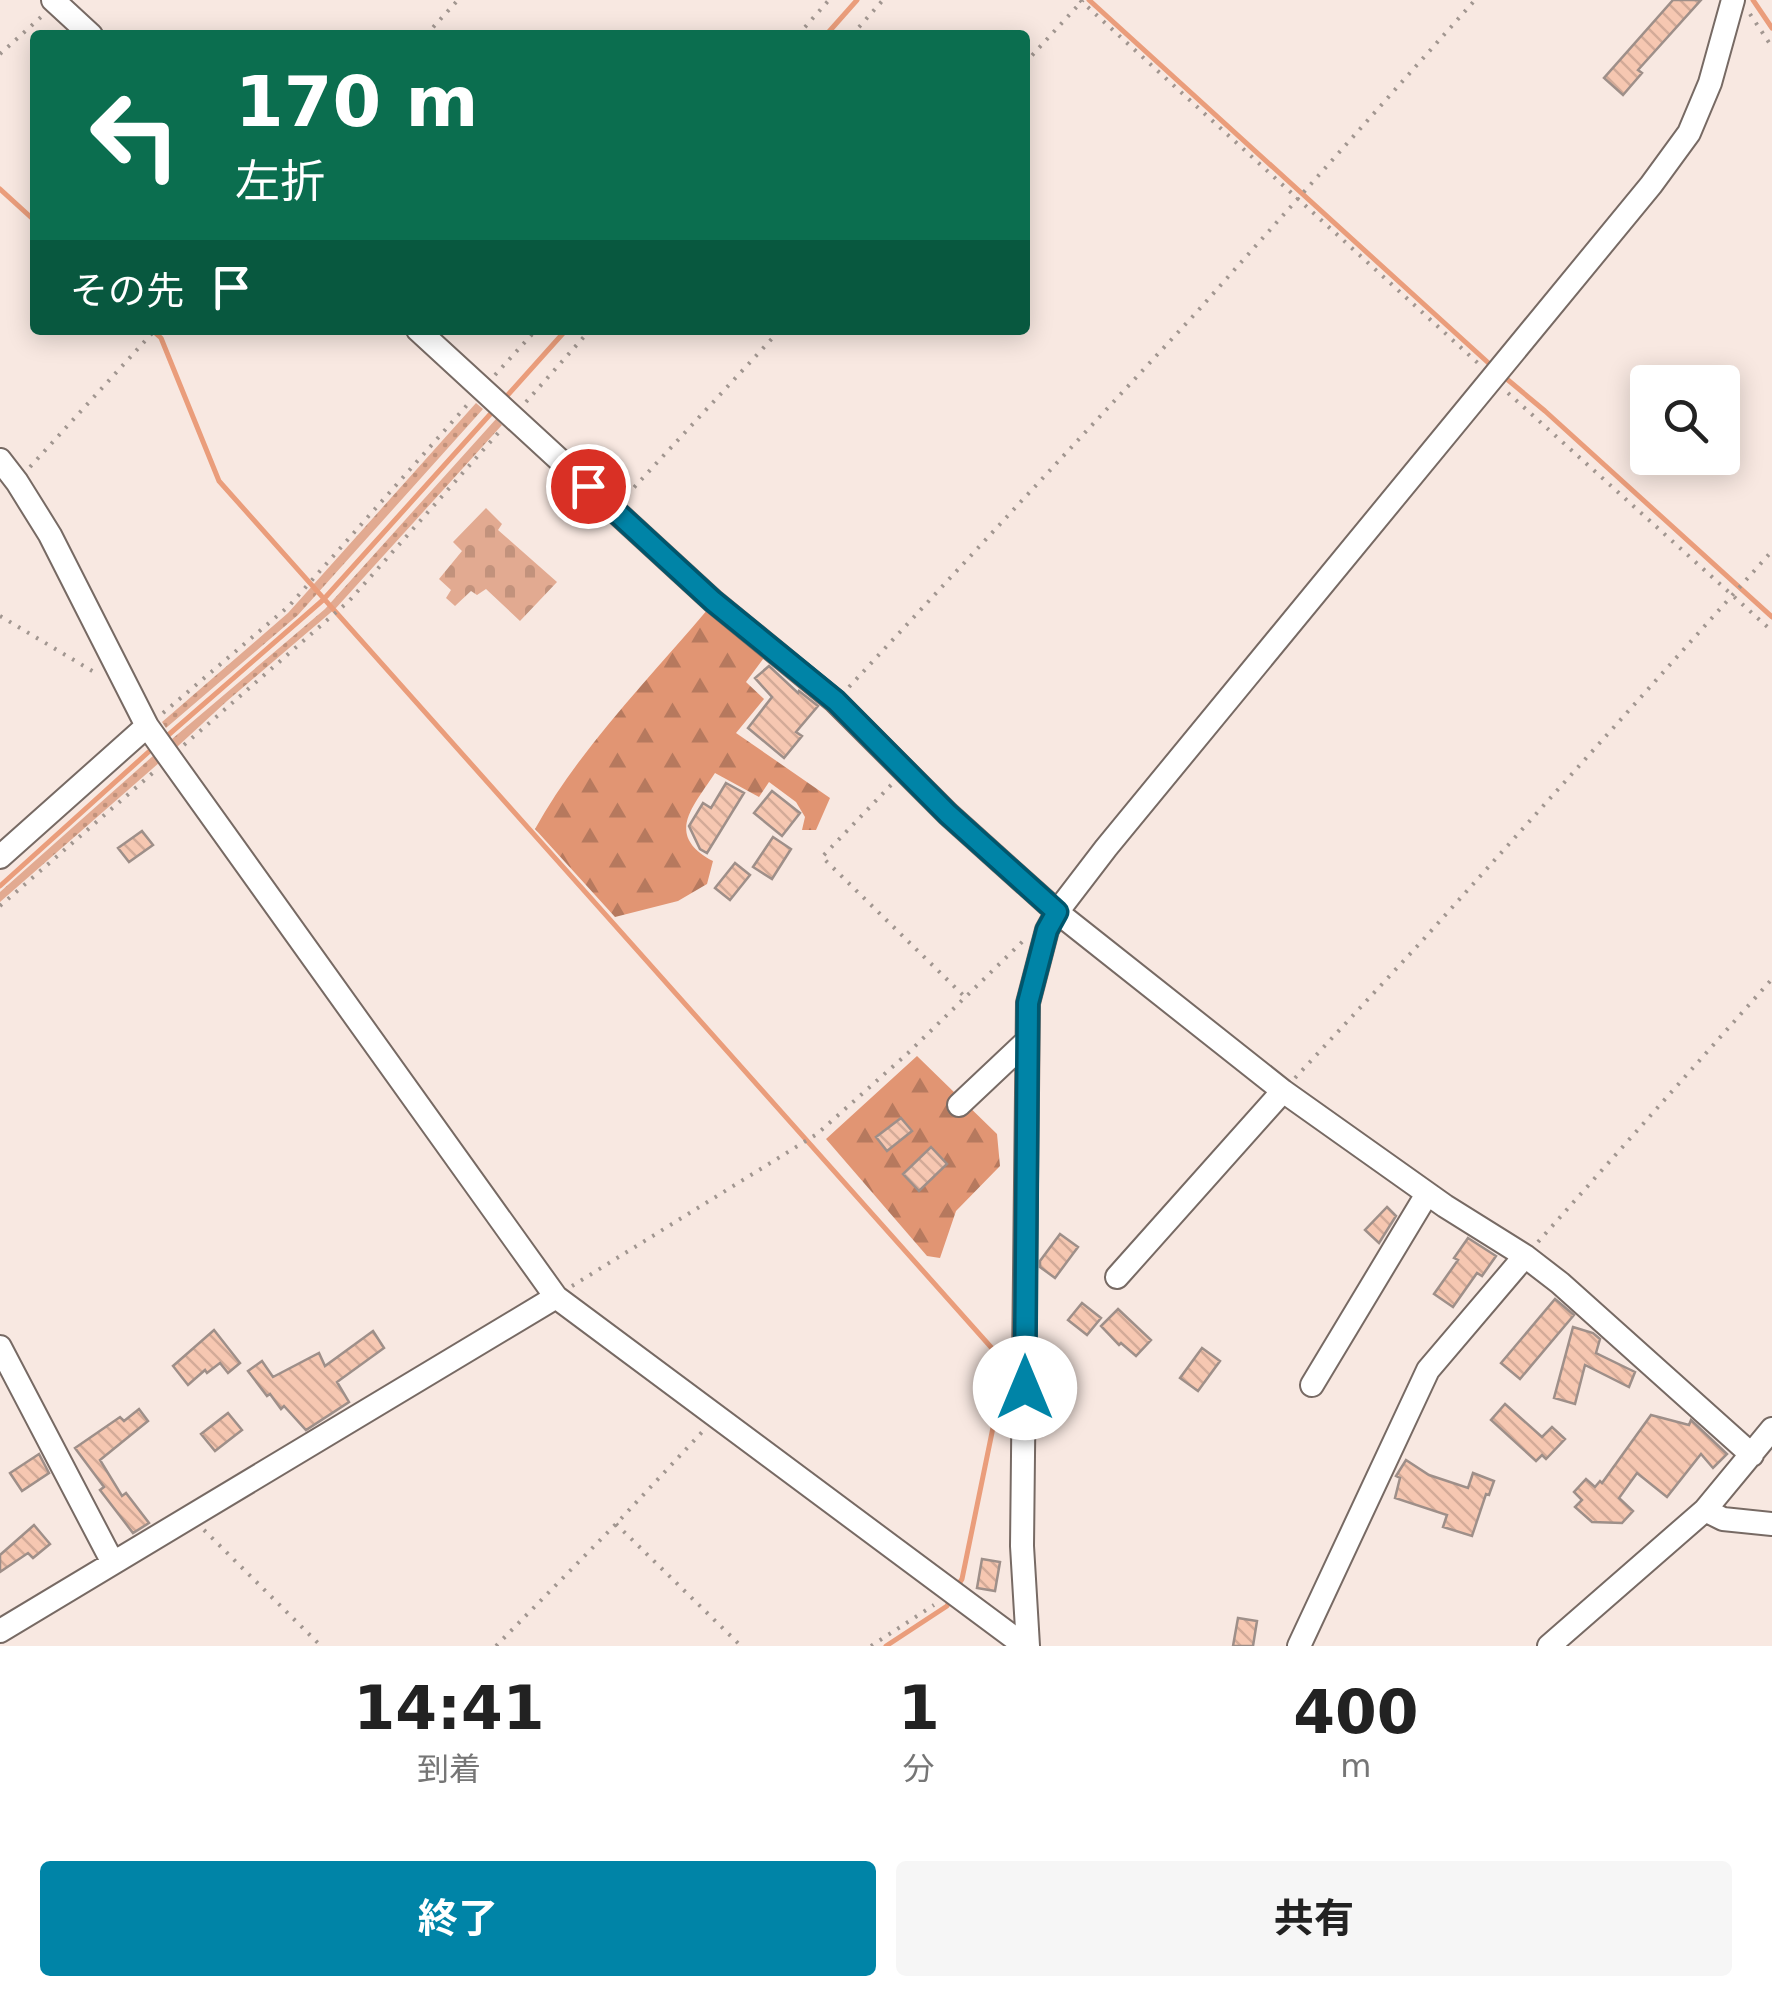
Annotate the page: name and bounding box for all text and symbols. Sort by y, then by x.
text: 170 m [235,61,478,143]
icon: left [70,70,200,200]
text: 左折 [235,155,325,208]
icon: arrive [204,260,259,315]
text: その先 [70,269,184,313]
map controls [1630,365,1740,475]
button: search [1630,365,1740,475]
pin [546,444,631,529]
icon: arrive [561,459,616,514]
position arrow [973,1336,1077,1440]
text: 14:41 [354,1673,545,1743]
text: 1 [898,1673,940,1743]
text: 400 [1293,1677,1419,1747]
text: m [1340,1747,1371,1785]
text: 到着 [417,1750,481,1788]
text: 分 [903,1750,935,1788]
button: 終了 [40,1861,876,1976]
button: 共有 [896,1861,1732,1976]

